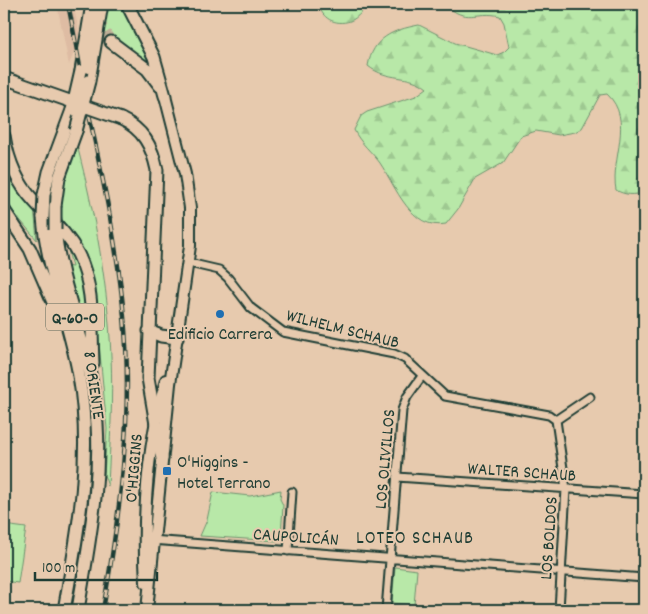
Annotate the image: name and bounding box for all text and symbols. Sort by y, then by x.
road number: Q-60-O [46,304,104,330]
street label: WILHELM SCHAUB [283,304,402,357]
marker: Edificio Carrera [214,308,226,320]
place label: Edificio Carrera [168,323,273,348]
street label: 8 ORIENTE [75,350,110,421]
street label: LOS OLIVILLOS [370,408,403,510]
street label: O'HIGGINS [120,433,151,504]
place label: O'Higgins - Hotel Terrano [177,451,270,497]
street label: WALTER SCHAUB [467,457,577,490]
marker: O'Higgins - Hotel Terrano [161,465,173,477]
street label: LOS BOLDOS [535,496,566,581]
street label: CAUPOLICÁN [252,523,340,554]
district label: LOTEO SCHAUB [356,526,474,553]
scale bar [35,549,158,581]
text: 100 m [42,558,75,580]

